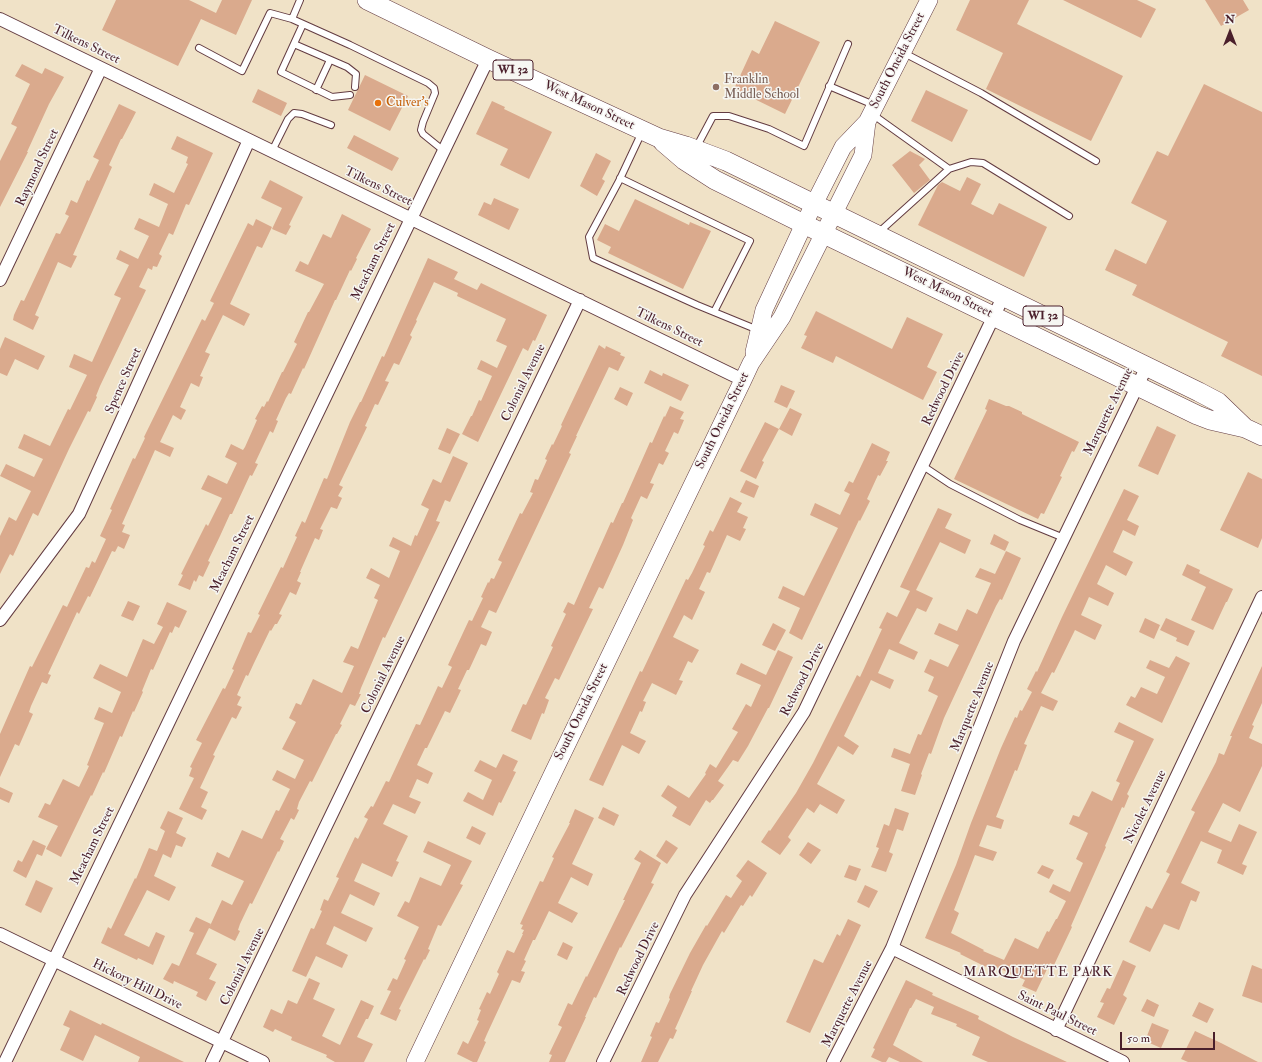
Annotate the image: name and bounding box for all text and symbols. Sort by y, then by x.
street label: South Oneida Street [867,10,929,112]
north arrow [1210,12,1250,52]
text: N [1225,13,1235,26]
street label: Tilkens Street [50,22,122,68]
road number: WI 32 [493,60,533,80]
place label: Franklin Middle School [724,72,799,103]
street label: West Mason Street [541,78,637,134]
marker: Franklin Middle School [711,82,721,92]
place label: Culver's [386,95,429,111]
marker: Culver's [373,98,383,108]
street label: Raymond Street [13,127,63,209]
street label: Tilkens Street [342,164,414,210]
street label: Meacham Street [348,221,400,303]
street label: West Mason Street [899,264,995,322]
street label: Tilkens Street [633,305,705,351]
road number: WI 32 [1023,306,1063,326]
street label: Colonial Avenue [498,342,550,424]
street label: Spence Street [103,346,145,416]
street label: Redwood Drive [919,349,969,429]
street label: Marquette Avenue [1081,365,1137,459]
street label: South Oneida Street [693,370,753,472]
street label: Meacham Street [207,513,259,595]
street label: Colonial Avenue [358,634,410,716]
street label: Redwood Drive [778,641,828,719]
street label: Marquette Avenue [948,660,998,754]
street label: South Oneida Street [552,661,612,763]
street label: Nicolet Avenue [1122,768,1170,846]
street label: Meacham Street [67,805,119,887]
street label: Redwood Drive [614,919,664,999]
street label: Colonial Avenue [217,926,269,1008]
street label: Hickory Hill Drive [89,956,185,1014]
street label: Marquette Avenue [819,958,877,1050]
district label: MARQUETTE PARK [963,965,1113,981]
street label: Saint Paul Street [1015,988,1099,1040]
scale bar [1122,1024,1217,1050]
text: 50 m [1127,1031,1150,1046]

